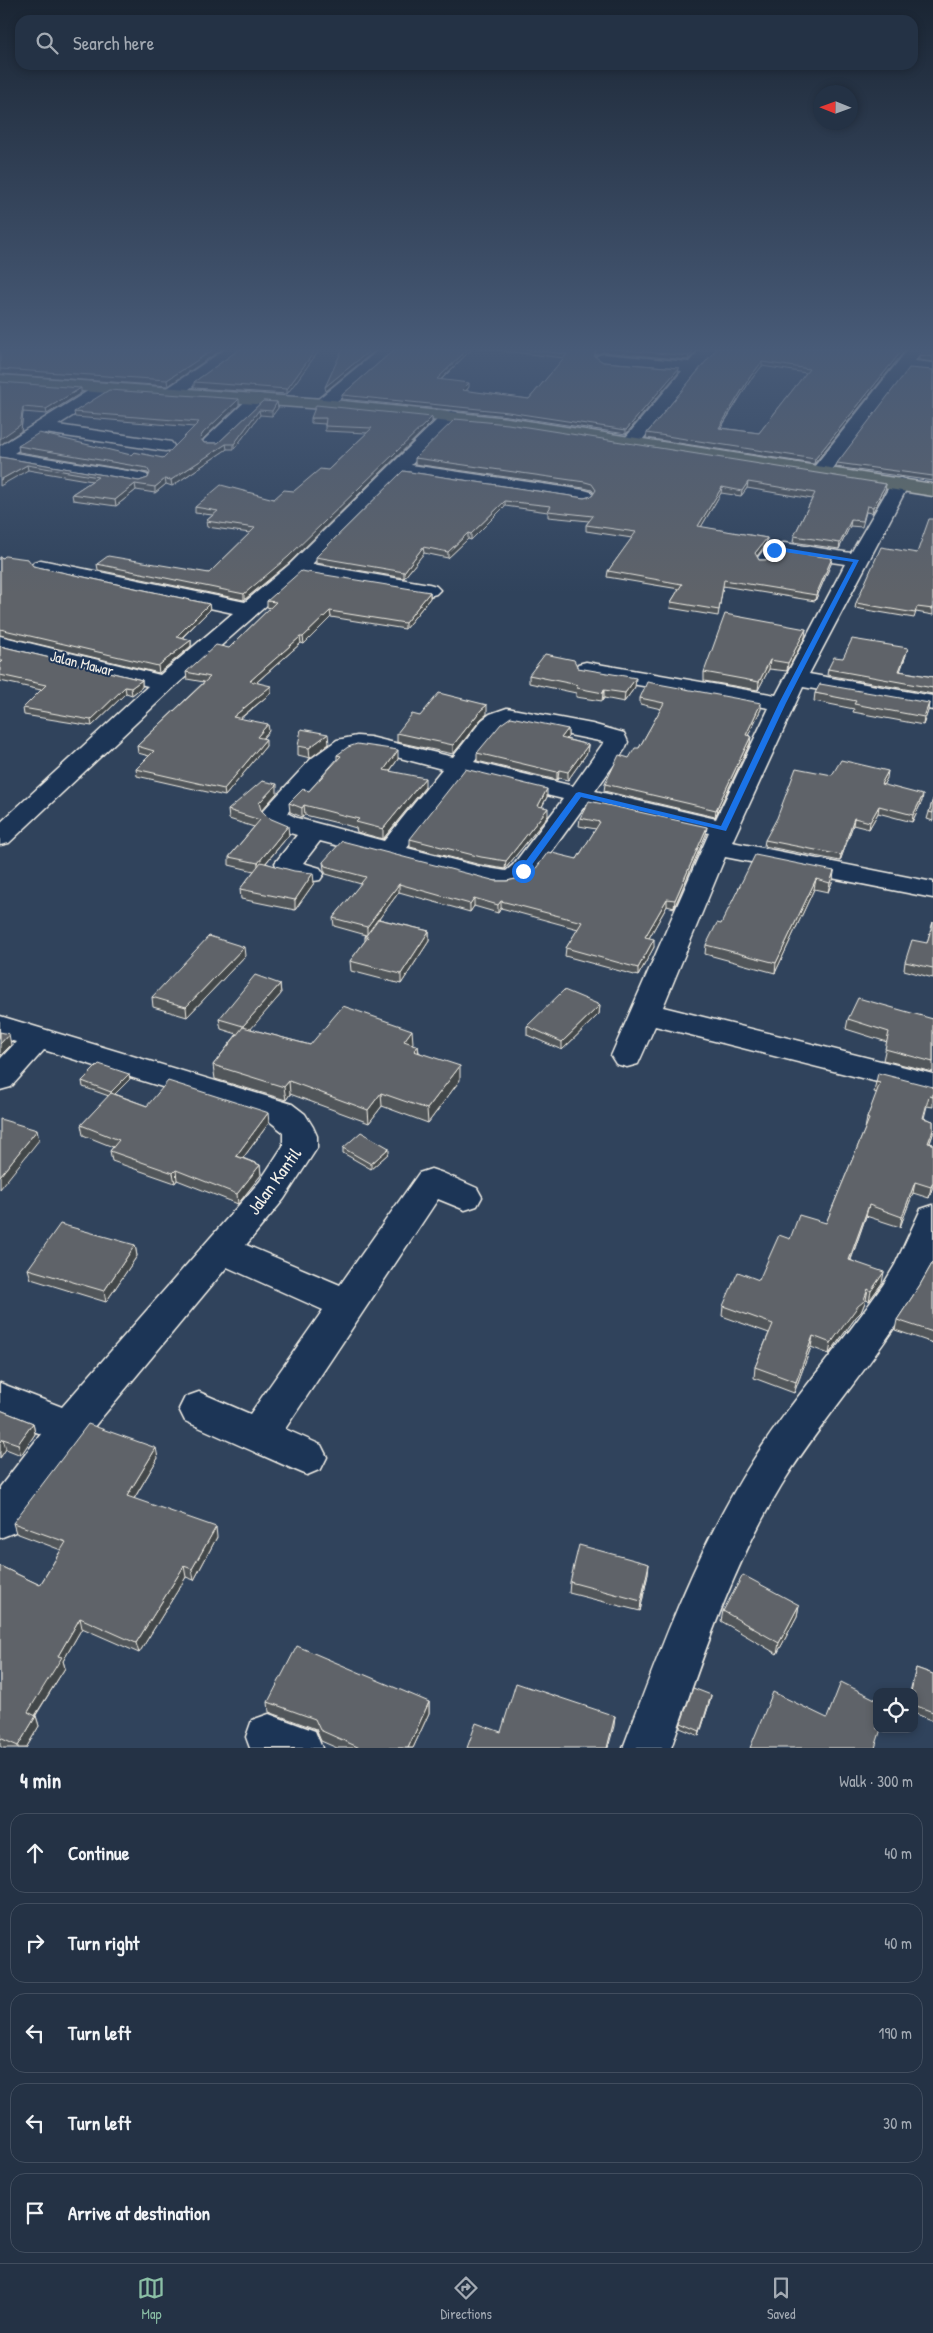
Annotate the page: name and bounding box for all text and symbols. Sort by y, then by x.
search box [15,15,918,70]
icon: search [33,29,61,57]
text: Search here [73,30,154,56]
north arrow [813,85,858,130]
route end [763,539,786,562]
street label: Jalan Mawar [48,645,116,681]
route start [512,860,535,883]
street label: Jalan Kantil [241,1142,307,1220]
map controls [873,1688,918,1733]
button: locate [873,1688,918,1733]
text: 4 min [20,1766,61,1795]
text: Walk · 300 m [839,1770,913,1792]
icon: ahead [21,1839,49,1867]
text: Continue [68,1840,129,1866]
text: 40 m [884,1842,912,1864]
icon: right [21,1929,49,1957]
text: Turn right [68,1930,139,1956]
text: 40 m [884,1932,912,1954]
icon: left [21,2019,49,2047]
text: Turn left [68,2020,131,2046]
text: 190 m [879,2022,912,2044]
icon: left [21,2109,49,2137]
text: Turn left [68,2110,131,2136]
text: 30 m [883,2112,912,2134]
icon: arrive [21,2199,49,2227]
text: Arrive at destination [68,2200,210,2226]
tab: Map [137,2274,165,2323]
tab: Directions [440,2274,492,2323]
tab: Saved [767,2274,796,2323]

